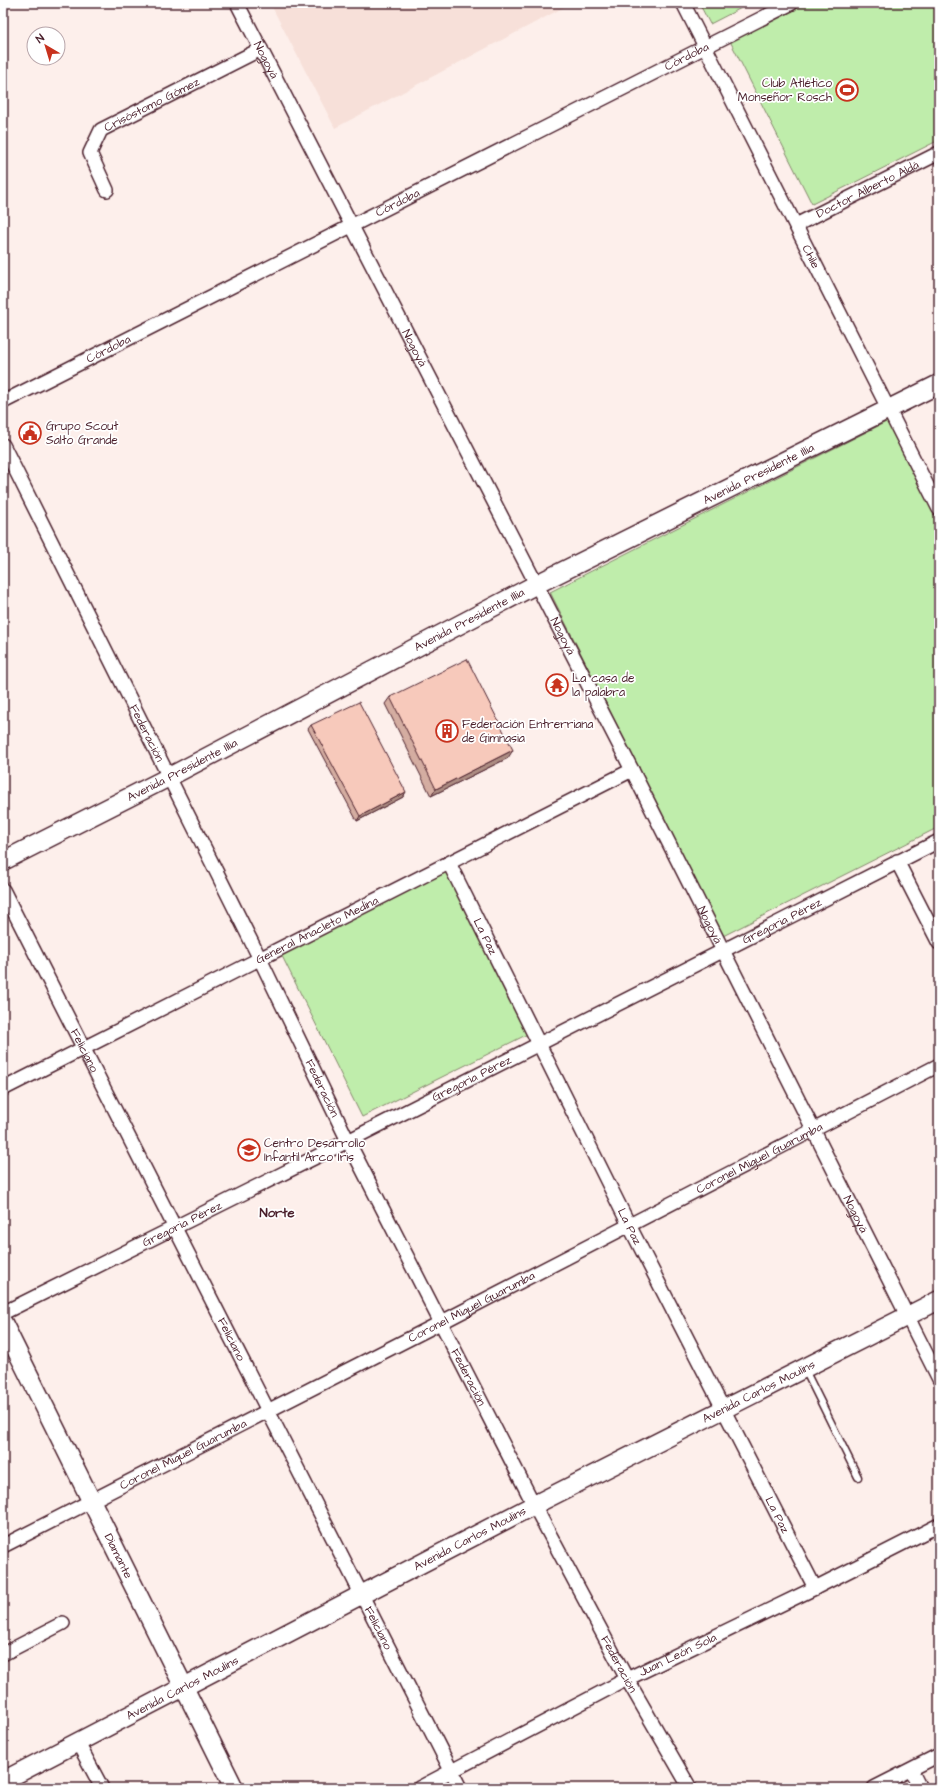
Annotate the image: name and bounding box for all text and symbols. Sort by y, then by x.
north arrow [26,26,66,66]
text: N [33,30,48,47]
street label: Nogoyá [249,38,283,82]
street label: Córdoba [662,38,712,75]
street label: Crisóstomo Gómez [101,73,203,136]
place label: Club Atlético Monseñor Rosch [738,75,832,106]
sports icon: Club Atlético Monseñor Rosch [834,77,860,103]
street label: Doctor Alberto Aldá [813,156,922,222]
street label: Córdoba [373,185,423,221]
street label: Chile [798,242,824,272]
street label: Nogoyá [398,327,431,370]
street label: Córdoba [83,331,134,368]
place label: Grupo Scout Salto Grande [46,418,118,449]
public building icon: Grupo Scout Salto Grande [17,420,43,446]
street label: Avenida Presidente Illia [700,439,817,509]
street label: Avenida Presidente Illia [411,584,528,656]
street label: Nogoyá [546,615,579,658]
place label: La casa de la palabra [572,670,635,701]
temple icon: La casa de la palabra [544,672,570,698]
street label: Federación [125,702,168,765]
place label: Federación Entrerriana de Gimnasia [462,716,593,747]
building icon: Federación Entrerriana de Gimnasia [434,718,460,744]
street label: Avenida Presidente Illia [124,735,241,806]
street label: General Anacleto Medina [253,892,381,968]
street label: Gregoria Pérez [739,894,825,949]
street label: Nogoyá [693,903,726,947]
street label: La Paz [469,915,501,958]
street label: Feliciano [66,1026,102,1076]
street label: Gregoria Pérez [429,1051,514,1106]
street label: Federación [301,1056,343,1120]
street label: Coronel Miguel Guarumba [693,1119,826,1198]
place label: Centro Desarrollo Infantil Arco Iris [264,1135,365,1166]
school or university icon: Centro Desarrollo Infantil Arco Iris [236,1137,262,1163]
street label: Nogoyá [839,1193,872,1236]
street label: Gregoria Pérez [139,1197,225,1251]
district label: Norte [260,1204,294,1222]
street label: La Paz [613,1206,646,1248]
street label: Coronel Miguel Guarumba [405,1267,538,1347]
street label: Feliciano [213,1315,249,1364]
street label: Federación [446,1346,490,1409]
street label: Avenida Carlos Moulins [699,1356,818,1428]
street label: Coronel Miguel Guarumba [117,1415,250,1494]
street label: La Paz [761,1494,794,1536]
street label: Avenida Carlos Moulins [411,1503,529,1575]
street label: Diamante [100,1531,137,1582]
street label: Feliciano [360,1603,396,1653]
street label: Juan León Sola [636,1629,719,1681]
street label: Federación [596,1633,641,1696]
street label: Avenida Carlos Moulins [123,1652,242,1725]

